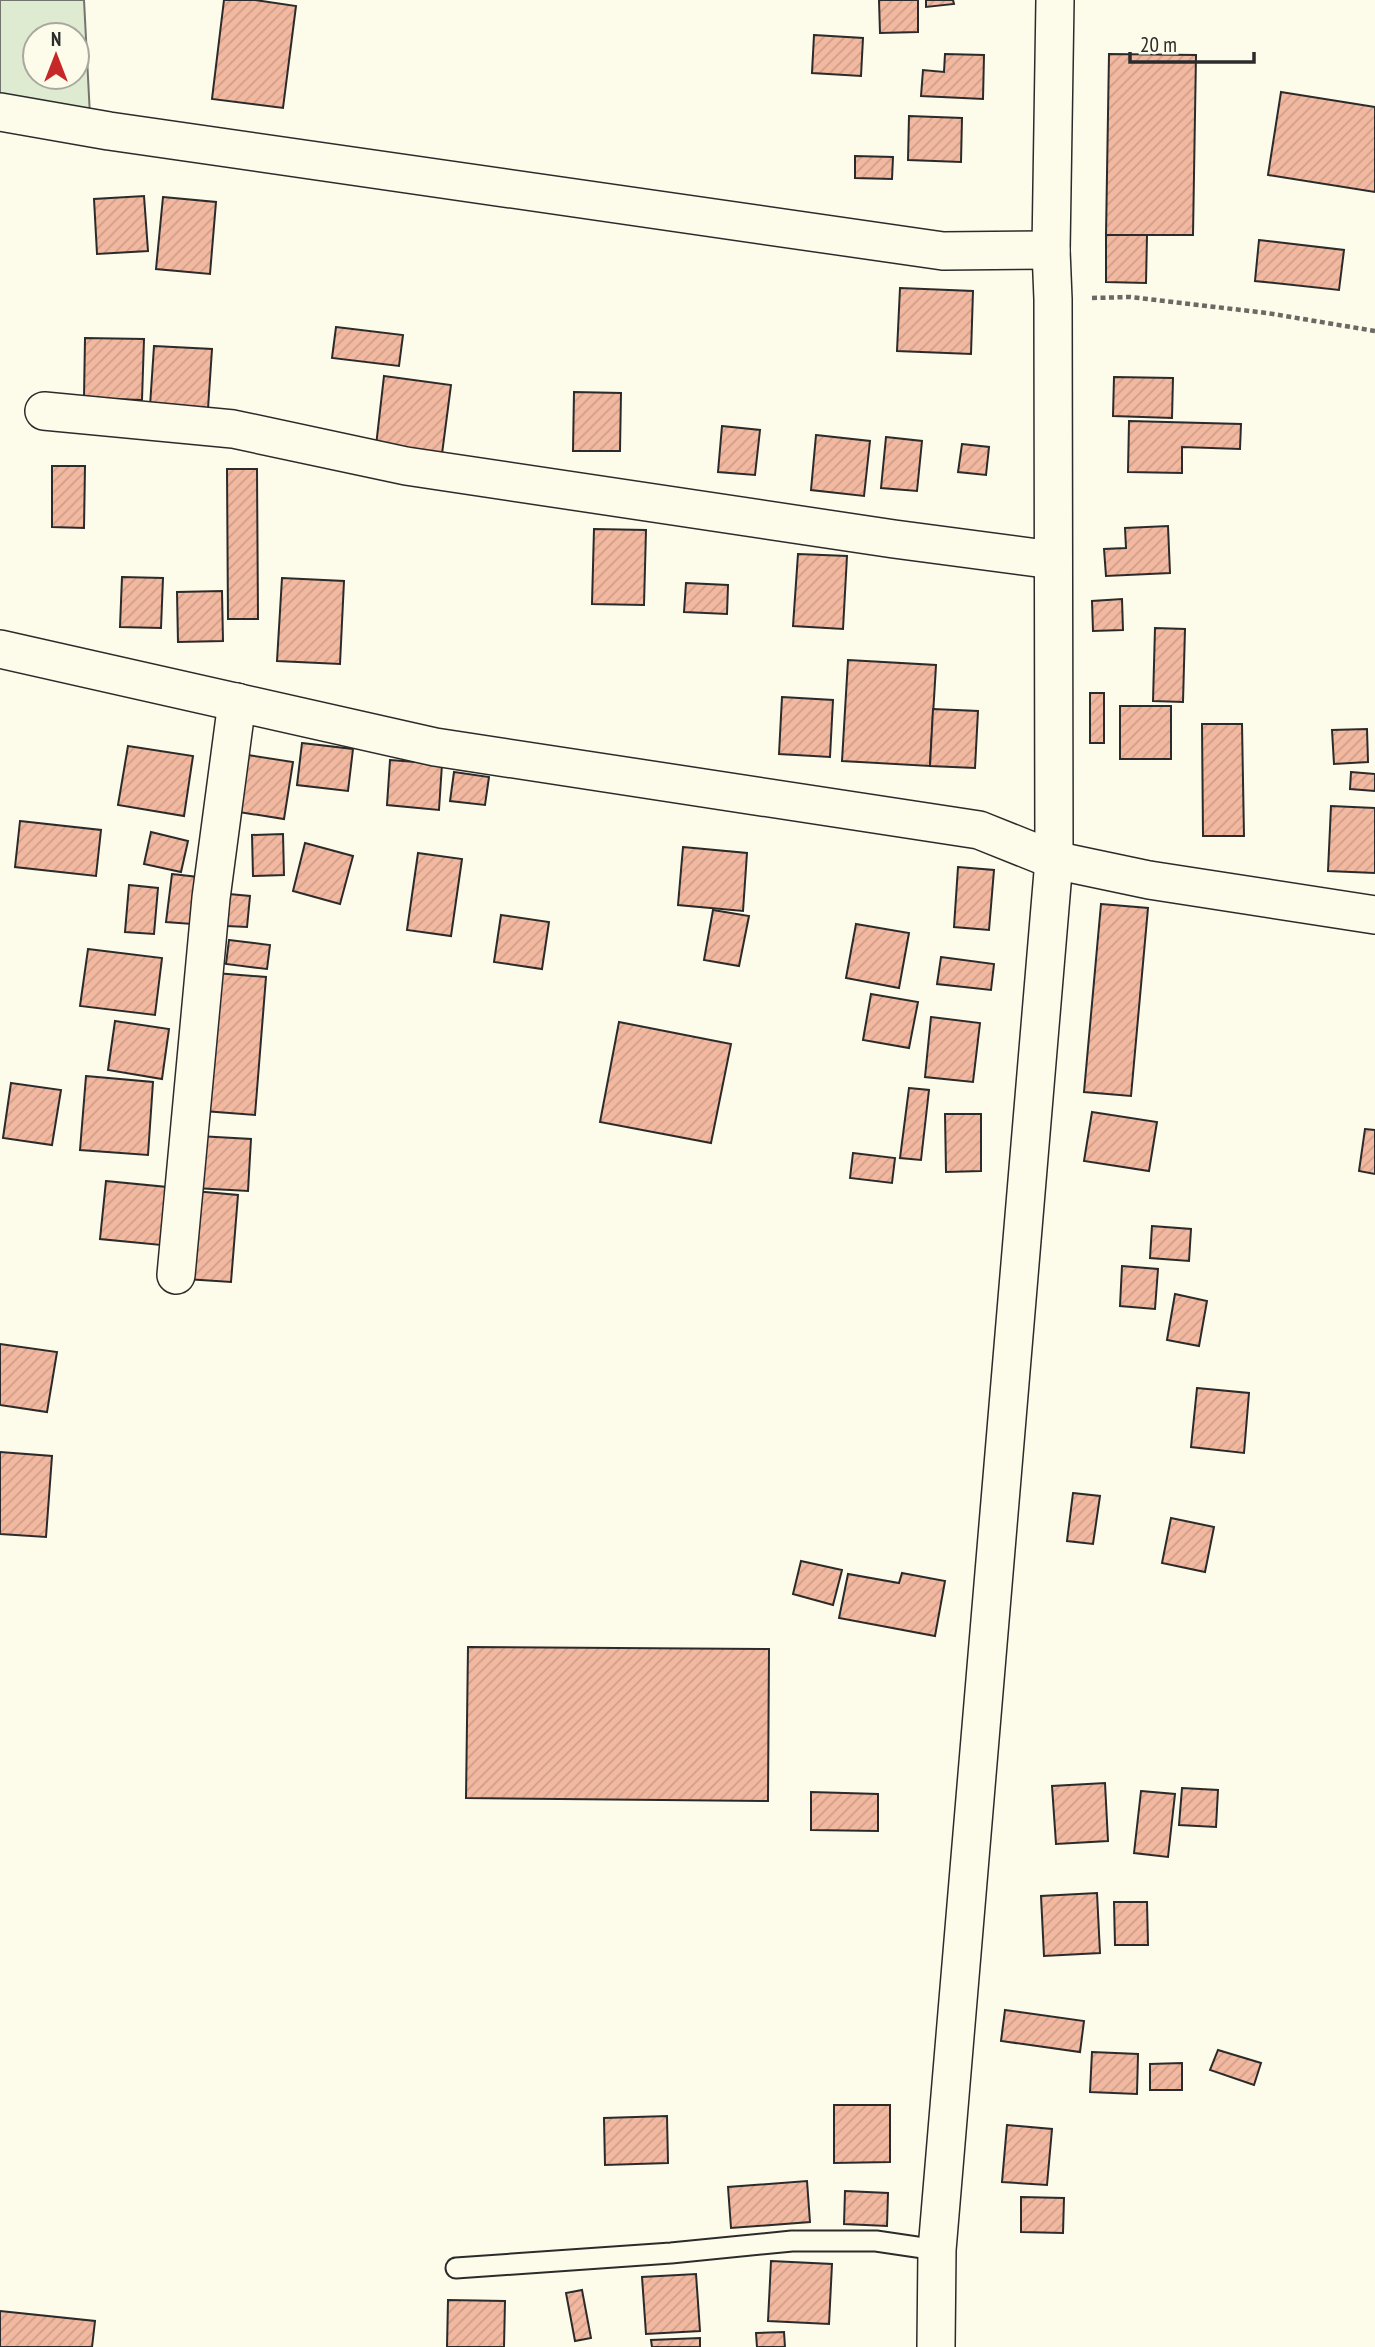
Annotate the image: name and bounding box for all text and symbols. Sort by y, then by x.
north arrow [21,21,91,91]
scale bar [1130,21,1254,65]
text: N [51,27,61,51]
text: 20 m [1140,31,1177,58]

